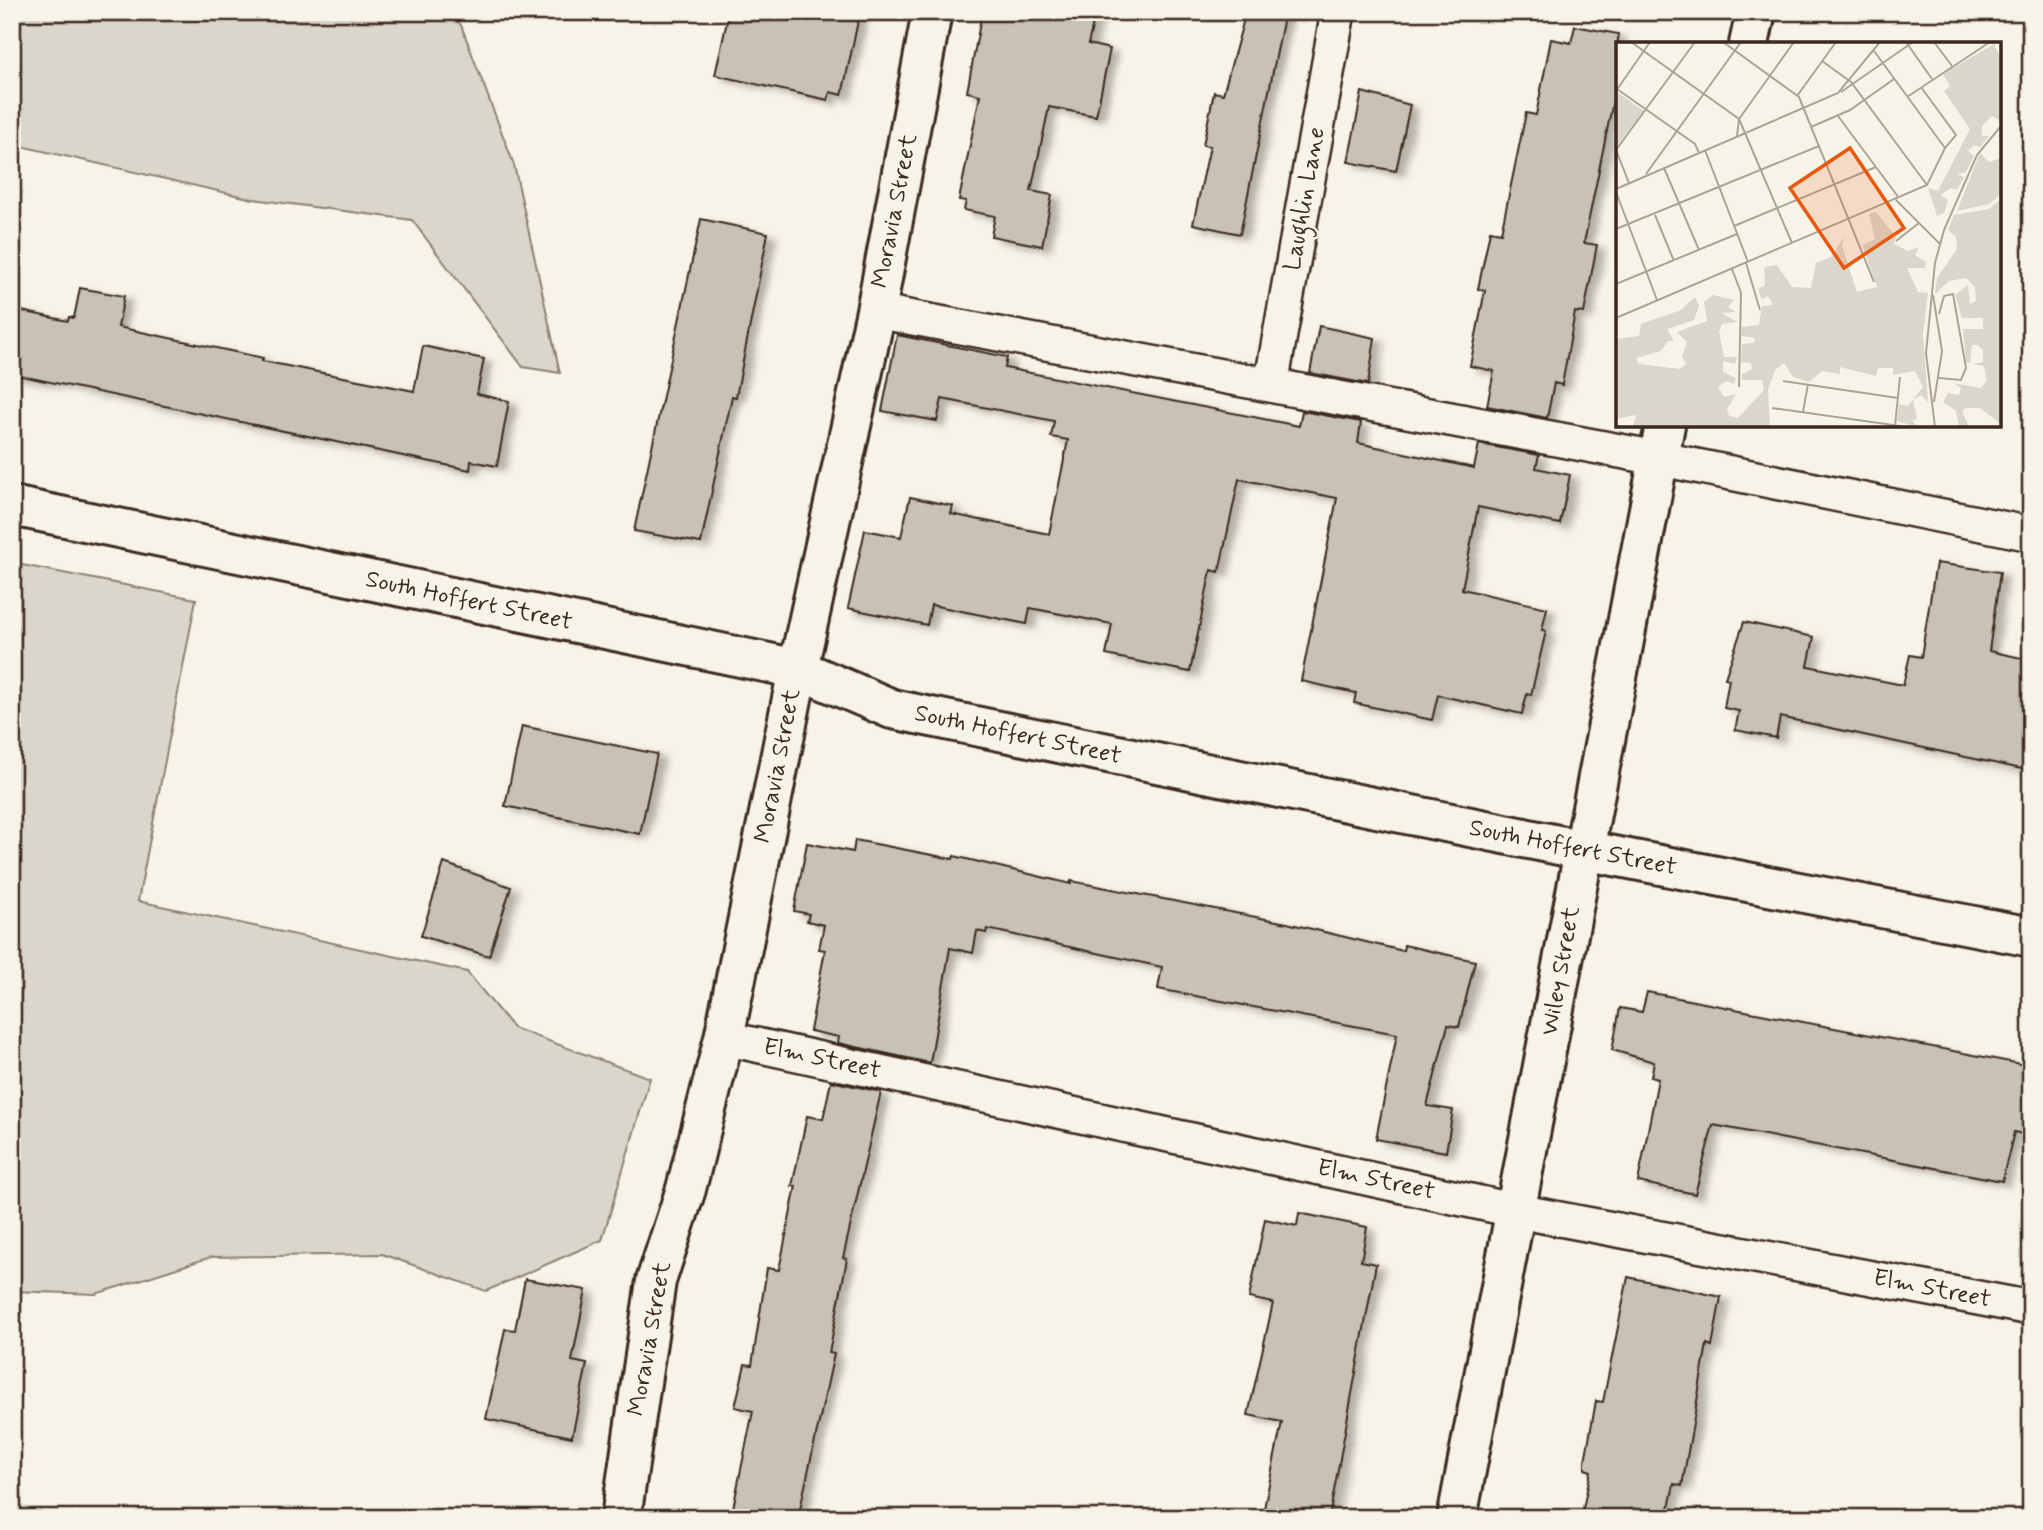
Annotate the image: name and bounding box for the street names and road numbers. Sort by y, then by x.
street label: Laughlin Lane [1277,125,1336,274]
street label: Moravia Street [865,131,925,291]
street label: South Hoffert Street [363,564,575,638]
street label: Moravia Street [748,686,808,846]
street label: South Hoffert Street [912,698,1124,772]
street label: South Hoffert Street [1467,813,1679,883]
street label: Wiley Street [1534,904,1588,1038]
street label: Elm Street [760,1031,884,1087]
street label: Elm Street [1314,1152,1438,1208]
street label: Moravia Street [621,1259,679,1419]
street label: Elm Street [1870,1262,1994,1316]

